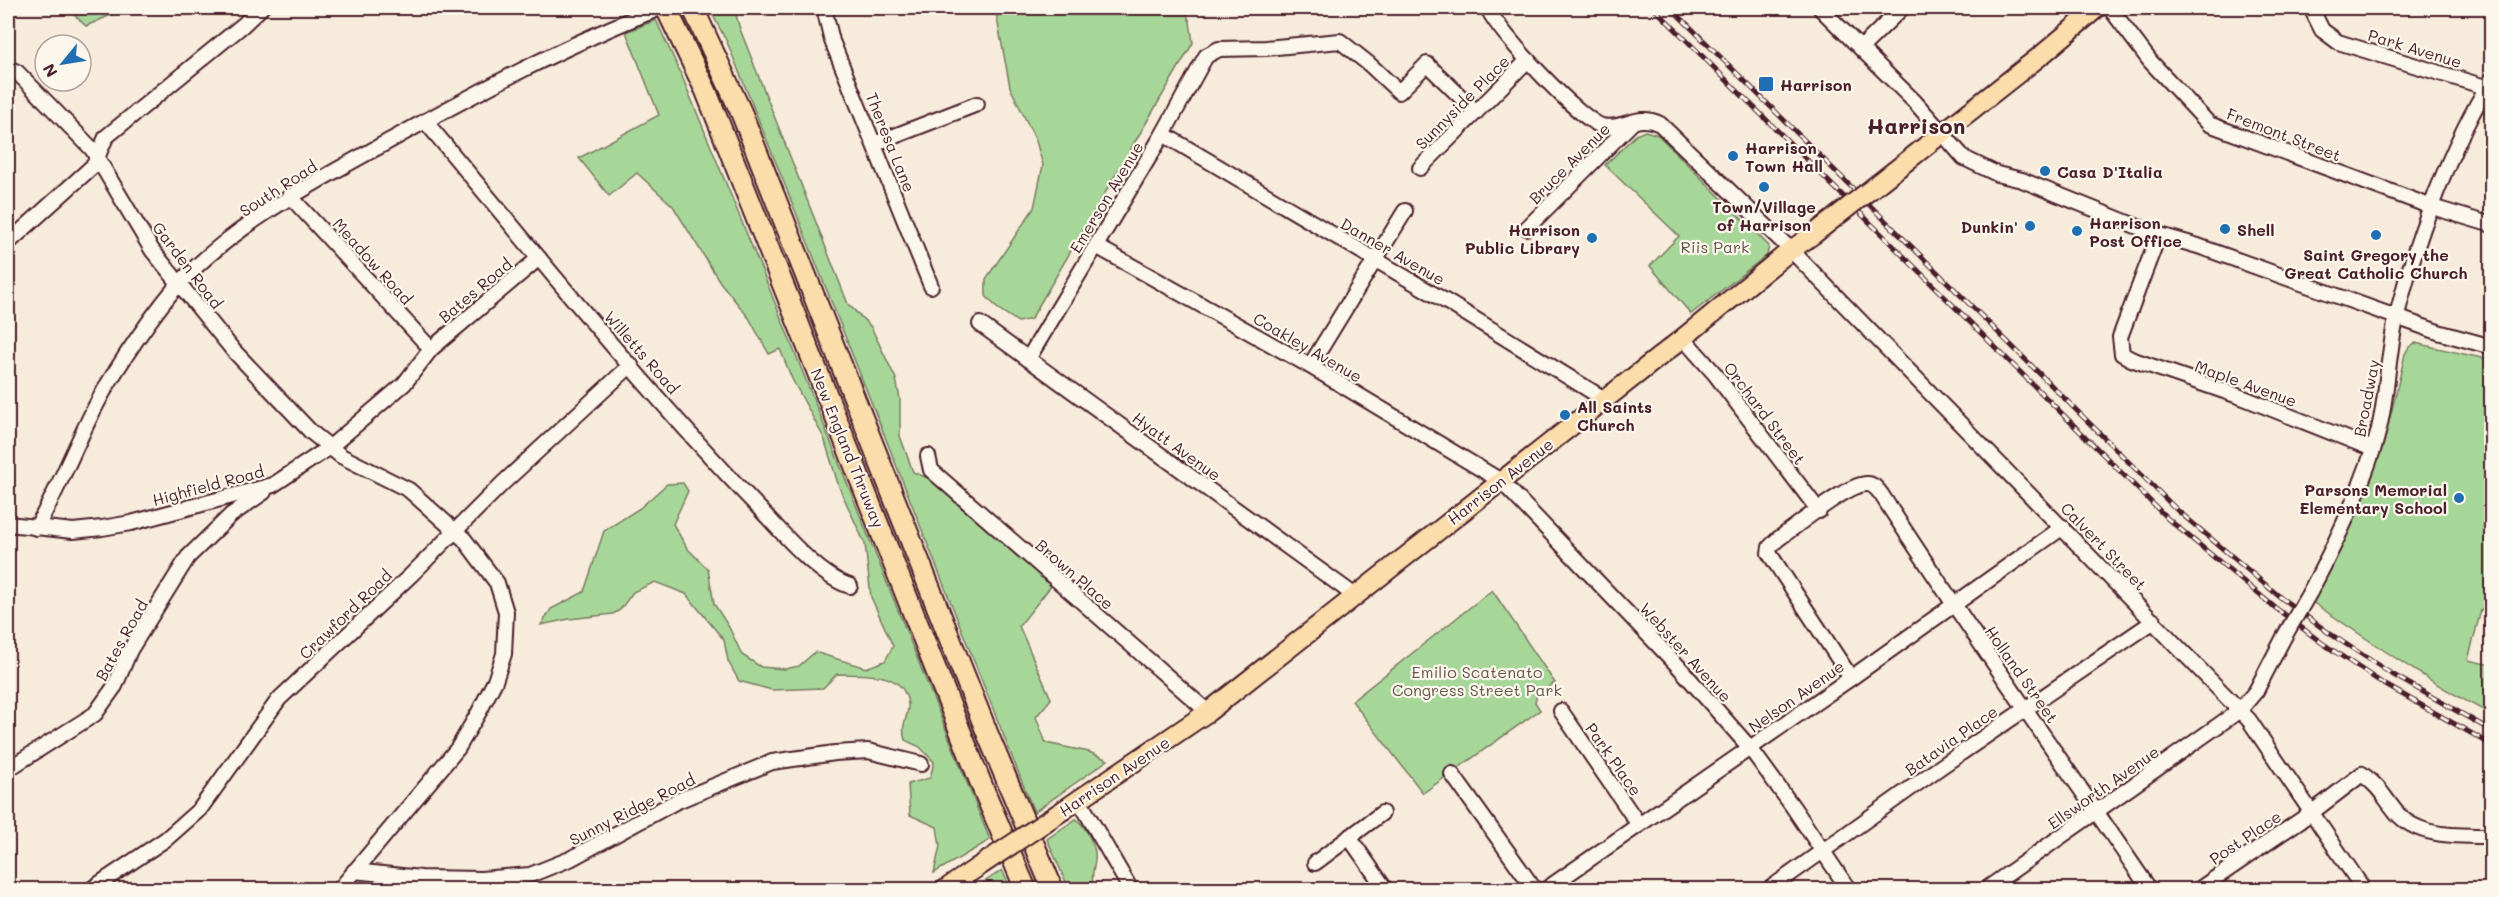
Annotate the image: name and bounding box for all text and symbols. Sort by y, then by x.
street label: Park Avenue [2366,24,2464,72]
north arrow [33,33,93,93]
street label: Sunnyside Place [1410,50,1514,154]
text: N [37,60,62,81]
place label: Harrison [1780,74,1852,95]
marker: Harrison [1757,75,1775,93]
street label: Theresa Lane [861,89,921,195]
street label: Fremont Street [2224,103,2344,165]
district label: Harrison [1867,111,1965,140]
street label: Bruce Avenue [1524,118,1614,208]
street label: Emerson Avenue [1064,137,1148,257]
place label: Harrison Town Hall [1745,137,1823,176]
marker: Harrison Town Hall [1726,149,1740,163]
street label: South Road [235,155,321,221]
place label: Casa D'Italia [2057,161,2163,182]
marker: Casa D'Italia [2038,164,2052,178]
marker: Town/Village of Harrison [1757,180,1771,194]
place label: Town/Village of Harrison [1712,196,1816,235]
place label: Harrison Post Office [2089,212,2182,251]
street label: Meadow Road [329,213,417,309]
street label: Danner Avenue [1337,213,1449,289]
place label: Dunkin' [1961,216,2018,237]
street label: Garden Road [148,217,228,313]
place label: Harrison Public Library [1465,219,1580,258]
marker: Dunkin' [2023,219,2037,233]
place label: Shell [2237,219,2275,240]
marker: Shell [2218,222,2232,236]
marker: Harrison Post Office [2070,224,2084,238]
marker: Saint Gregory the Great Catholic Church [2369,228,2383,242]
marker: Harrison Public Library [1585,231,1599,245]
park label: Riis Park [1680,236,1750,257]
place label: Saint Gregory the Great Catholic Church [2284,244,2468,283]
street label: Bates Road [434,253,516,327]
street label: Willetts Road [600,306,684,398]
street label: Coakley Avenue [1250,307,1366,387]
street label: Maple Avenue [2192,355,2300,411]
street label: Orchard Street [1719,357,1811,469]
street label: Broadway [2348,358,2384,438]
street label: New England Thruway [806,365,890,531]
place label: All Saints Church [1577,396,1652,435]
street label: Hyatt Avenue [1129,407,1225,485]
marker: All Saints Church [1558,408,1572,422]
street label: Harrison Avenue [1443,433,1557,529]
street label: Highfield Road [150,460,266,510]
place label: Parsons Memorial Elementary School [2299,479,2447,518]
marker: Parsons Memorial Elementary School [2452,491,2466,505]
street label: Calvert Street [2057,497,2151,595]
street label: Brown Place [1032,534,1118,614]
street label: Crawford Road [294,565,396,663]
street label: Bates Road [90,596,152,684]
street label: Webster Avenue [1636,598,1736,706]
street label: Holland Street [1981,621,2063,727]
street label: Nelson Avenue [1744,655,1848,737]
park label: Emilio Scatenato Congress Street Park [1392,661,1562,700]
street label: Batavia Place [1901,700,2001,780]
street label: Park Place [1581,718,1647,800]
street label: Harrison Avenue [1055,731,1173,821]
street label: Ellsworth Avenue [2043,741,2163,833]
street label: Sunny Ridge Road [566,768,698,850]
street label: Post Place [2205,805,2285,869]

